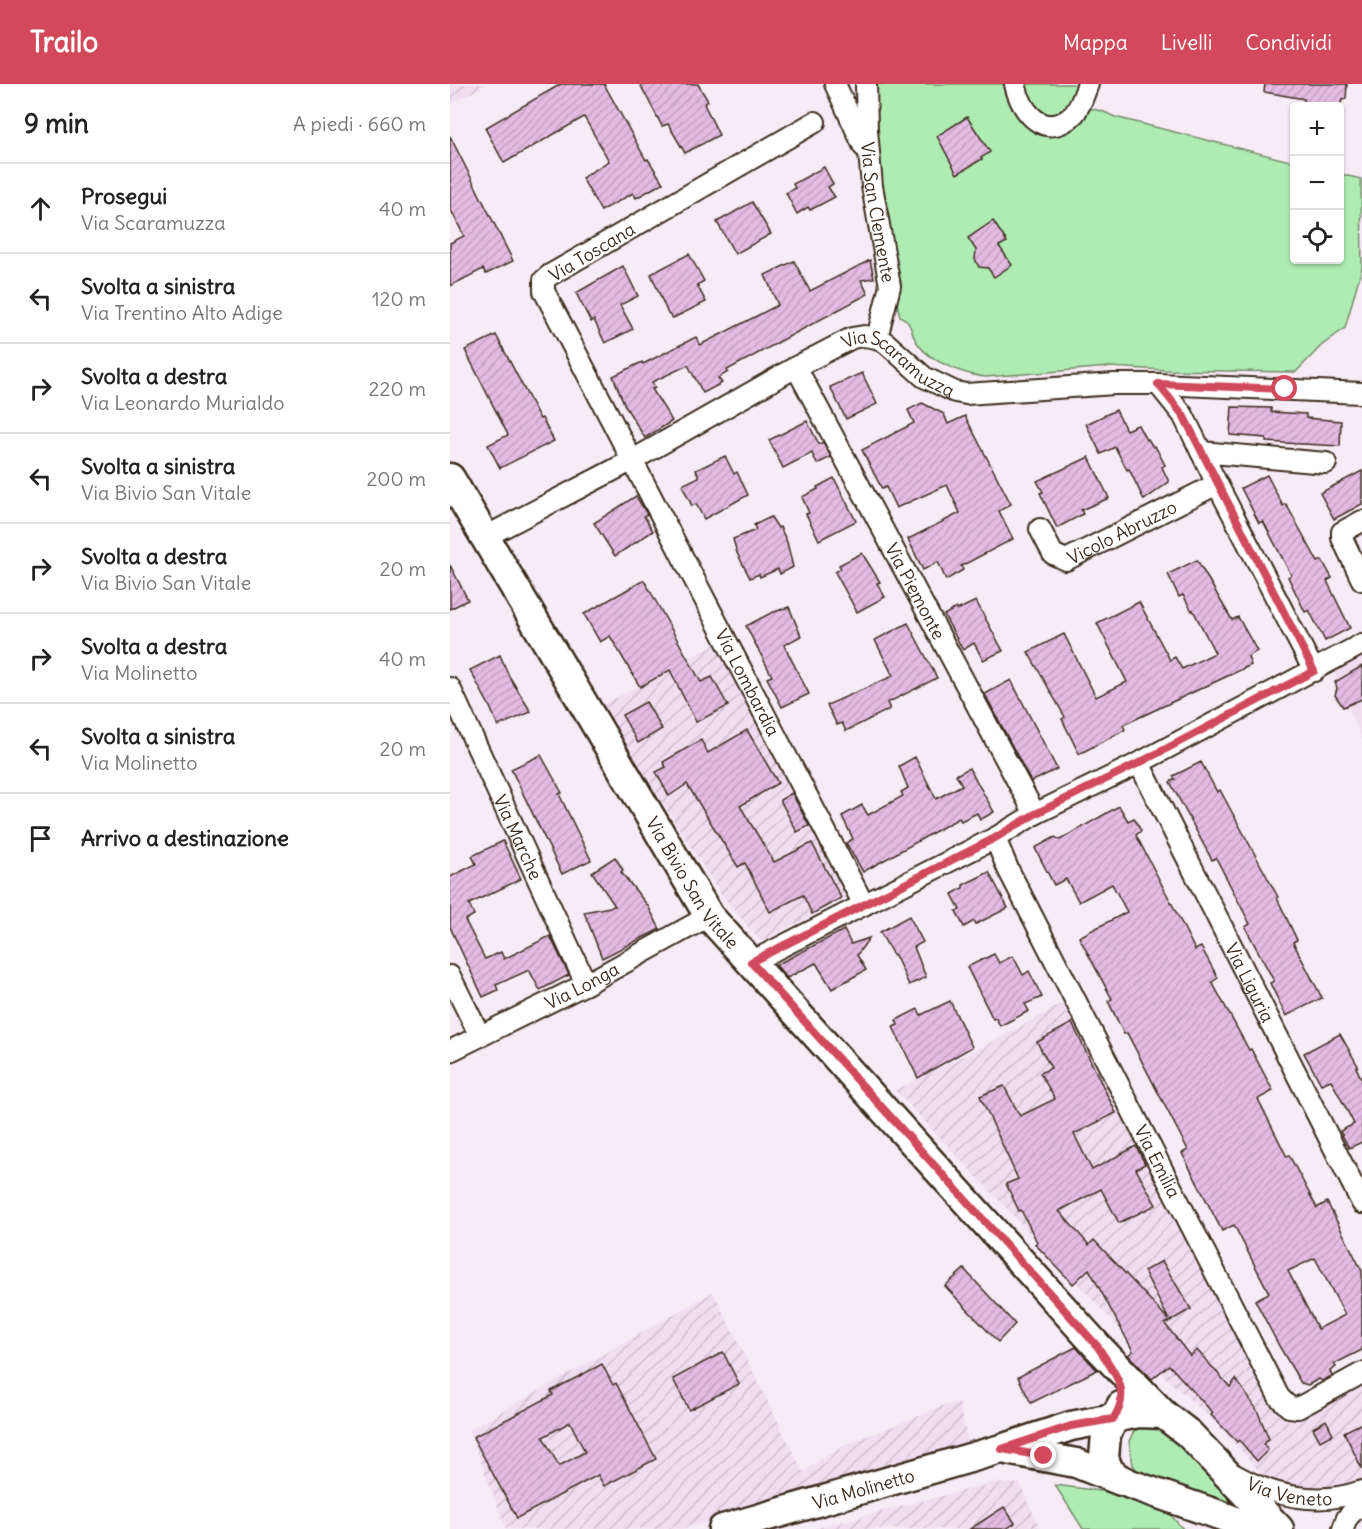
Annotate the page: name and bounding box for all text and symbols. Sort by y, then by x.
text: Trailo [30,24,98,60]
text: Mappa [1063,29,1128,56]
text: Livelli [1161,29,1212,56]
text: Condividi [1245,29,1332,56]
map controls [1290,102,1344,264]
button: + [1290,102,1344,156]
text: 9 min [24,107,89,140]
text: A piedi · 660 m [293,111,426,136]
street label: Via San Clemente [857,141,901,284]
button: − [1290,156,1344,210]
text: Prosegui [81,182,167,210]
icon: ahead [24,192,57,225]
text: 40 m [379,196,426,221]
text: Via Scaramuzza [81,210,226,235]
button: locate [1290,210,1344,264]
street label: Via Toscana [545,217,639,287]
text: Svolta a sinistra [81,272,235,300]
icon: left [24,282,57,315]
text: 120 m [372,286,426,311]
text: Via Trentino Alto Adige [81,300,283,325]
street label: Via Scaramuzza [837,324,959,402]
text: Svolta a destra [81,362,227,390]
icon: right [24,372,57,405]
route start [1271,375,1297,401]
text: 220 m [369,376,426,401]
text: Via Leonardo Murialdo [81,390,284,415]
text: Svolta a sinistra [81,452,235,480]
icon: left [24,462,57,495]
text: 200 m [366,466,426,491]
text: Via Bivio San Vitale [81,480,251,505]
street label: Vicolo Abruzzo [1063,495,1180,569]
street label: Via Piemonte [881,539,951,643]
text: Svolta a destra [81,542,227,570]
icon: right [24,552,57,585]
text: 20 m [380,556,426,581]
text: Via Bivio San Vitale [81,570,251,595]
street label: Via Lombardia [711,625,785,740]
text: Svolta a destra [81,632,227,660]
icon: right [24,642,57,675]
text: 40 m [379,646,426,671]
text: Via Molinetto [81,660,198,685]
text: Svolta a sinistra [81,722,235,750]
icon: left [24,732,57,765]
text: 20 m [380,736,426,761]
text: Via Molinetto [81,750,198,775]
street label: Via Marche [489,791,548,883]
street label: Via Bivio San Vitale [641,812,744,953]
icon: arrive [24,822,57,855]
text: Arrivo a destinazione [81,824,289,852]
street label: Via Liguria [1221,939,1280,1026]
street label: Via Longa [541,957,623,1014]
street label: Via Emilia [1130,1121,1186,1201]
route end [1030,1442,1056,1468]
street label: Via Molinetto [810,1463,917,1514]
street label: Via Veneto [1243,1471,1333,1510]

